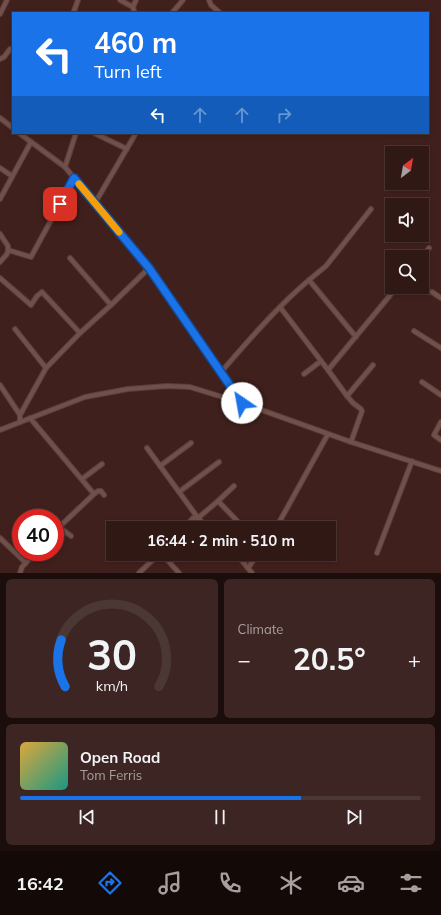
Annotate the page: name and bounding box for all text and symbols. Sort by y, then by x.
text: 460 m [94,25,177,60]
icon: left [28,28,80,80]
text: Turn left [94,60,162,83]
icon: left [147,104,169,126]
icon: ahead [189,104,211,126]
icon: ahead [231,104,253,126]
icon: right [273,104,295,126]
north arrow [385,146,429,190]
map controls [385,146,429,294]
pin [43,187,77,221]
icon: arrive [49,193,71,215]
button: sound [385,198,429,242]
button: search [385,250,429,294]
position arrow [221,382,263,424]
speed limit sign: 40 [12,509,64,561]
text: 16:44 · 2 min · 510 m [147,531,295,550]
text: Climate [238,621,283,637]
text: 30 [87,627,137,679]
text: 20.5° [293,640,366,678]
text: − [238,646,251,674]
text: + [408,646,421,674]
text: km/h [96,676,128,694]
text: Open Road [80,748,160,767]
text: Tom Ferris [80,767,142,783]
icon: previous [76,806,98,828]
icon: pause [209,806,231,828]
icon: next [343,806,365,828]
icon: directions [96,869,124,897]
icon: music [156,869,184,897]
icon: phone [216,869,244,897]
icon: climate [277,869,305,897]
icon: car [337,869,365,897]
icon: filters [397,869,425,897]
text: 16:42 [16,872,64,895]

